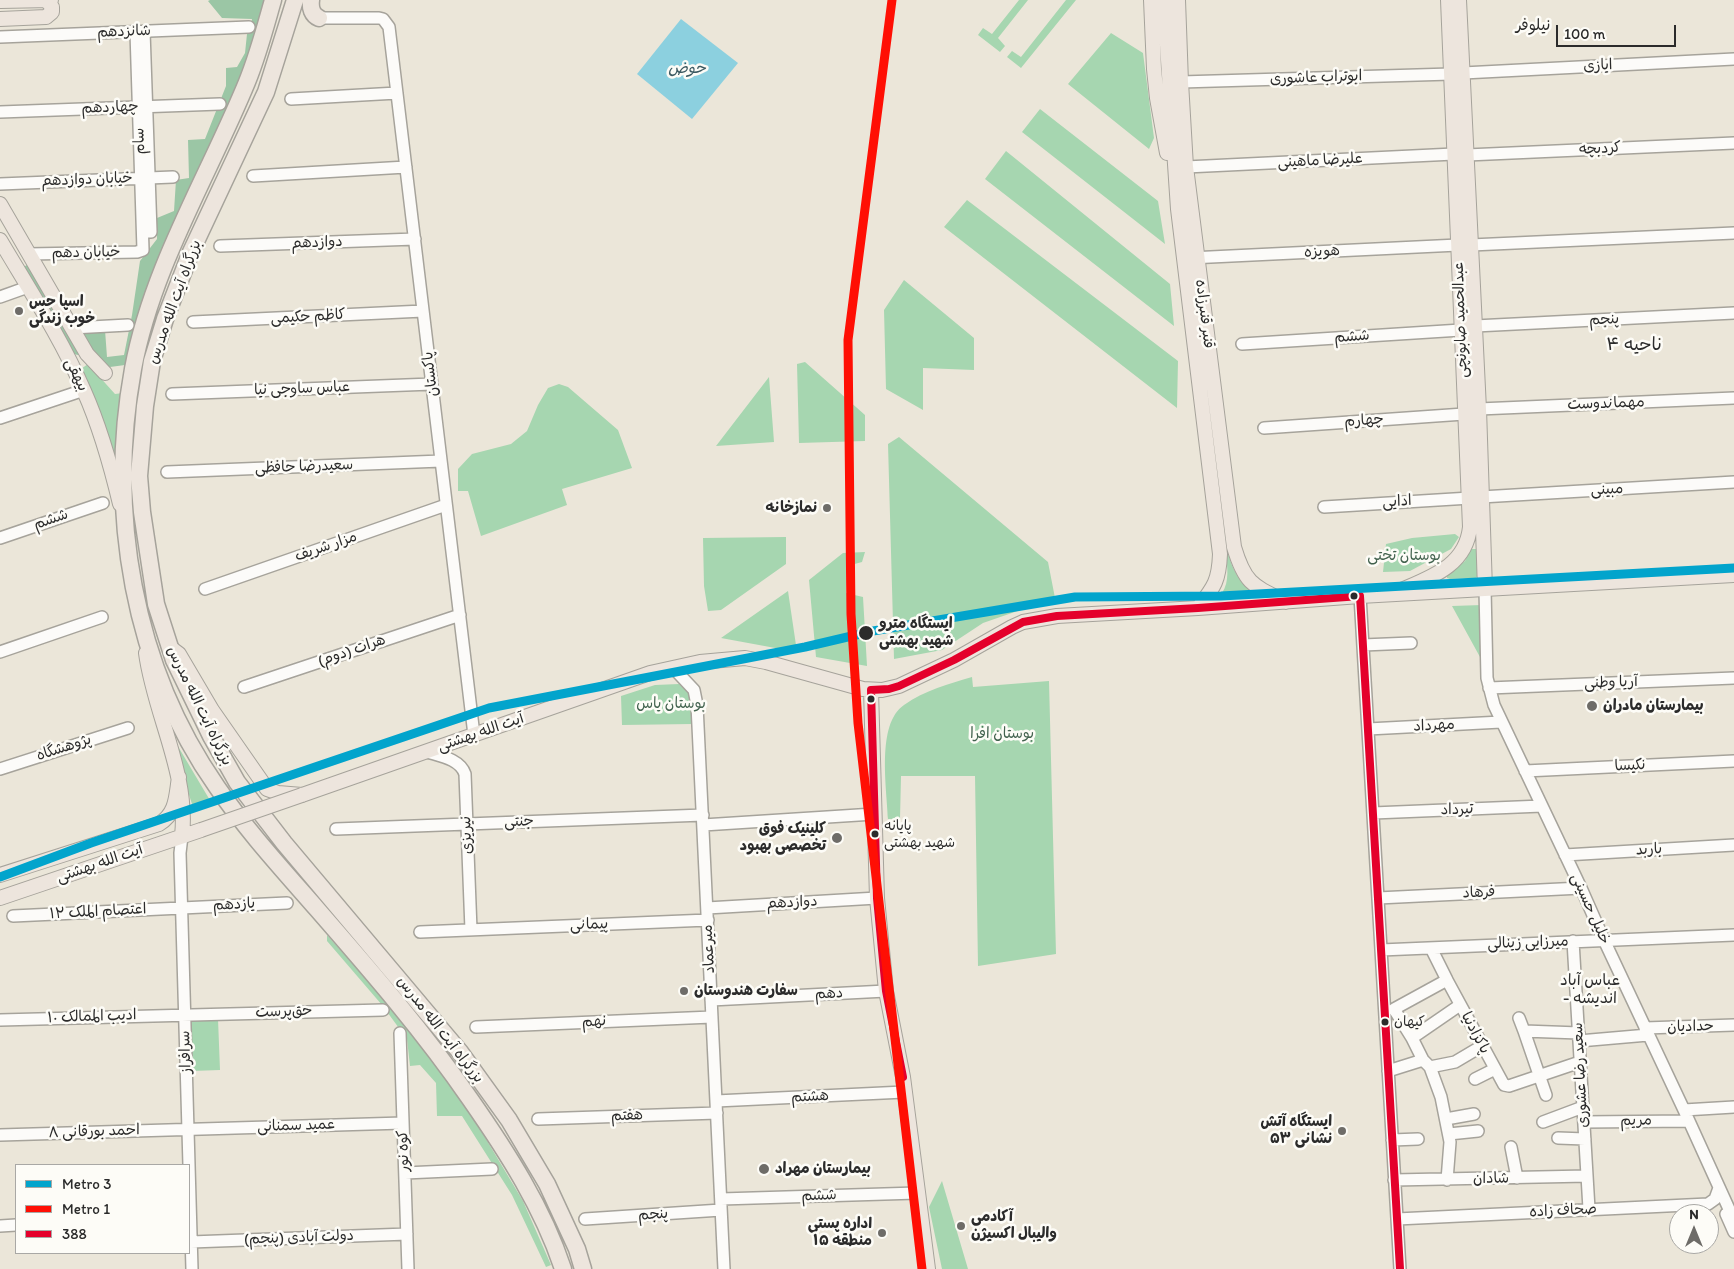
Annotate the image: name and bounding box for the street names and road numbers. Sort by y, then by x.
street label: شانزدهم [97,22,151,42]
street label: ایازی [1583,56,1613,76]
street label: ابوتراب عاشوری [1269,67,1363,89]
street label: چهاردهم [81,98,139,118]
street label: سام [131,127,149,155]
street label: کردبچه [1578,139,1622,159]
street label: علیرضا ماهینی [1277,150,1363,172]
street label: خیابان دوازدهم [41,169,133,191]
street label: دوازدهم [291,233,343,253]
street label: بزرگراه آیت الله مدرس [144,238,206,366]
street label: هویزه [1304,242,1340,262]
street label: خیابان دهم [51,243,121,263]
street label: عبدالحمید صابونچی [1450,262,1472,378]
street label: قنبر قنبرزاده [1191,278,1217,350]
street label: کاظم حکیمی [270,306,346,328]
street label: پنجم [1588,310,1620,330]
street label: ششم [1334,327,1370,347]
street label: پاکستان [419,350,443,398]
street label: بیهقی [60,356,92,394]
street label: عباس ساوجی نیا [254,378,350,400]
street label: مهماندوست [1567,394,1645,414]
street label: چهارم [1344,411,1384,431]
street label: سعیدرضا حافظی [255,456,353,478]
street label: مبینی [1590,480,1624,500]
street label: ادایی [1382,492,1412,512]
street label: ششم [31,506,71,534]
street label: مزار شریف [293,528,359,566]
street label: هرات (دوم) [316,631,388,671]
street label: بزرگراه آیت الله مدرس [162,643,236,769]
street label: آریا وطنی [1584,673,1638,693]
street label: آیت الله بهشتی [435,710,527,756]
street label: مهرداد [1413,716,1455,736]
street label: پژوهشگاه [34,731,94,765]
street label: نکیسا [1614,756,1646,776]
street label: تیرداد [1440,800,1474,820]
street label: جنتی [504,812,534,832]
street label: نیریزی [457,816,477,854]
street label: باربد [1635,840,1663,860]
street label: آیت الله بهشتی [54,841,146,887]
street label: خلیل حسینی [1566,871,1614,947]
street label: فرهاد [1462,883,1496,903]
street label: دوازدهم [766,893,818,913]
street label: یازدهم [212,895,256,915]
street label: اعتصام الملک ۱۲ [49,900,147,924]
street label: پیمانی [570,915,608,935]
street label: میرعماد [699,924,719,974]
street label: میرزایی زینالی [1487,933,1569,953]
street label: بزرگراه آیت الله مدرس [393,973,487,1087]
street label: دهم [814,984,844,1004]
street label: حق‌پرست [255,1002,313,1022]
street label: ادیب الممالک ۱۰ [47,1006,137,1028]
street label: پاکزادنیا [1456,1009,1494,1057]
street label: نهم [581,1012,607,1032]
street label: حدادیان [1667,1017,1713,1037]
street label: سعید رضا عشوری [1569,1022,1593,1128]
street label: سرافراز [176,1030,196,1074]
street label: هشتم [791,1087,829,1107]
street label: هفتم [611,1106,643,1126]
street label: مریم [1620,1112,1652,1130]
street label: عمید سمنانی [257,1116,335,1136]
street label: احمد بورقانی ۸ [48,1121,140,1143]
street label: کوه نور [394,1130,414,1172]
street label: شادان [1473,1170,1509,1188]
street label: ششم [801,1186,837,1206]
street label: صحاف زاده [1529,1200,1597,1222]
street label: پنجم [637,1205,669,1225]
street label: دولت آبادی (پنجم) [244,1227,354,1249]

